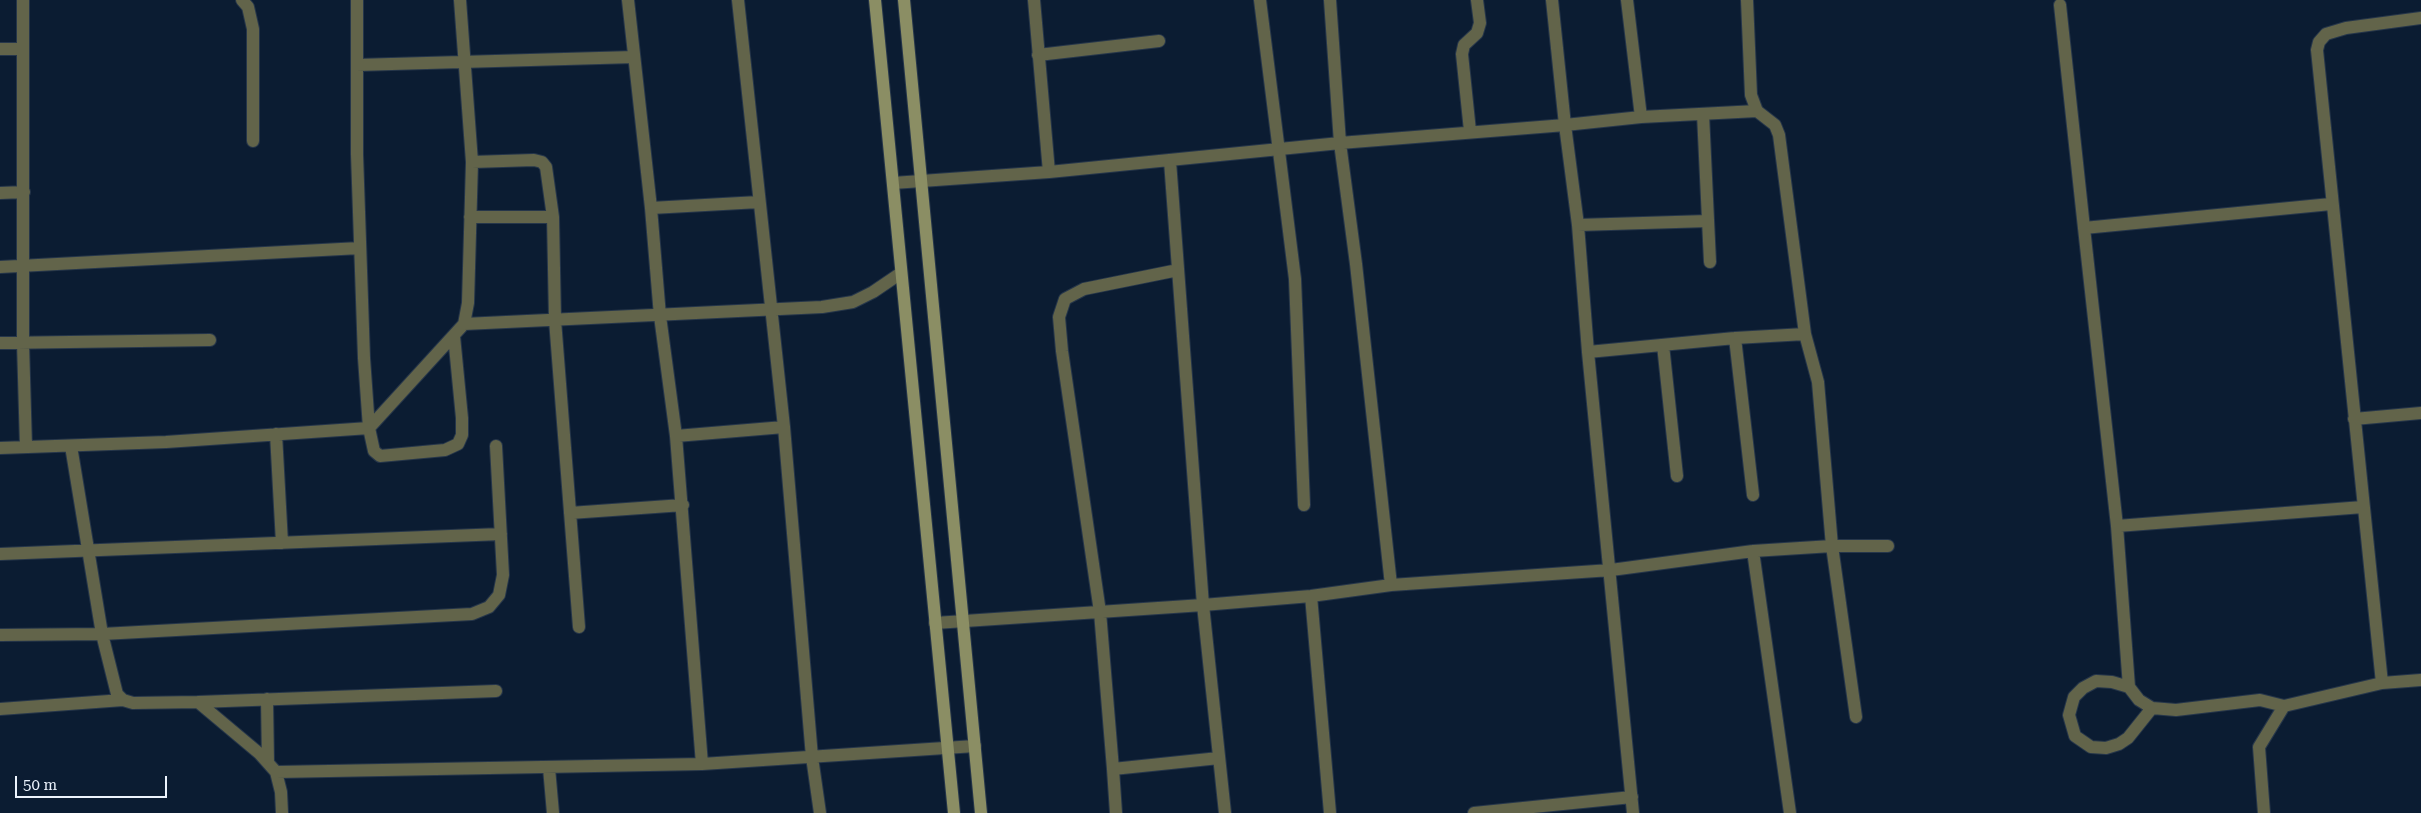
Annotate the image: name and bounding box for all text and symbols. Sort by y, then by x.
scale bar [18,766,170,798]
text: 50 m [23,776,57,794]

